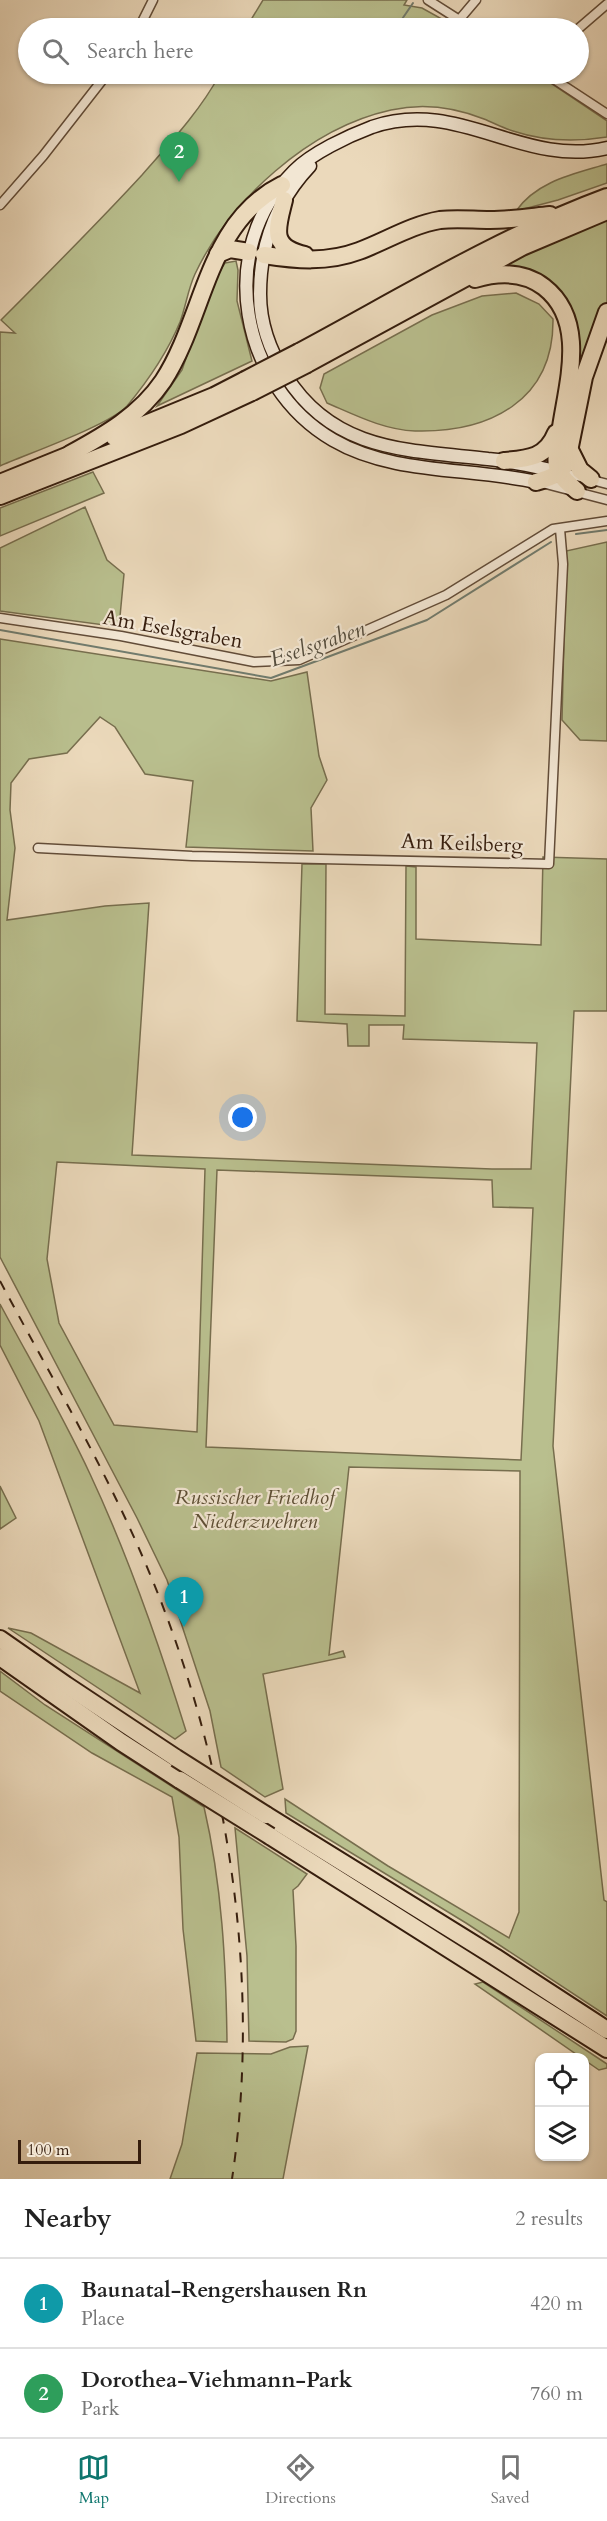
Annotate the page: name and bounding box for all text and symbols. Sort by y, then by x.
search box [18,18,589,84]
icon: search [39,35,72,68]
text: Search here [87,36,194,66]
pin: 2 [160,132,198,182]
street label: Am Eselsgraben [101,603,245,656]
water label: Eselsgraben [266,614,369,674]
street label: Am Keilsberg [401,827,524,860]
your location [228,1103,257,1132]
park label: Russischer Friedhof Niederzwehren [175,1483,340,1536]
pin: 1 [164,1578,204,1627]
map controls [535,2053,589,2161]
button: locate [535,2053,589,2107]
button: layers [535,2107,589,2161]
scale bar [18,2137,141,2164]
text: 100 m [27,2139,69,2161]
text: Nearby [24,2201,112,2236]
text: 2 results [515,2205,583,2232]
text: Baunatal-Rengershausen Rn [81,2275,367,2305]
text: 1 [38,2290,49,2317]
text: 420 m [530,2290,583,2317]
text: Place [81,2305,125,2332]
text: Dorothea-Viehmann-Park [81,2365,352,2395]
text: 2 [38,2380,49,2407]
text: 760 m [530,2380,583,2407]
text: Park [81,2395,119,2422]
tab: Map [77,2451,110,2509]
tab: Directions [265,2451,336,2509]
tab: Saved [491,2451,530,2509]

